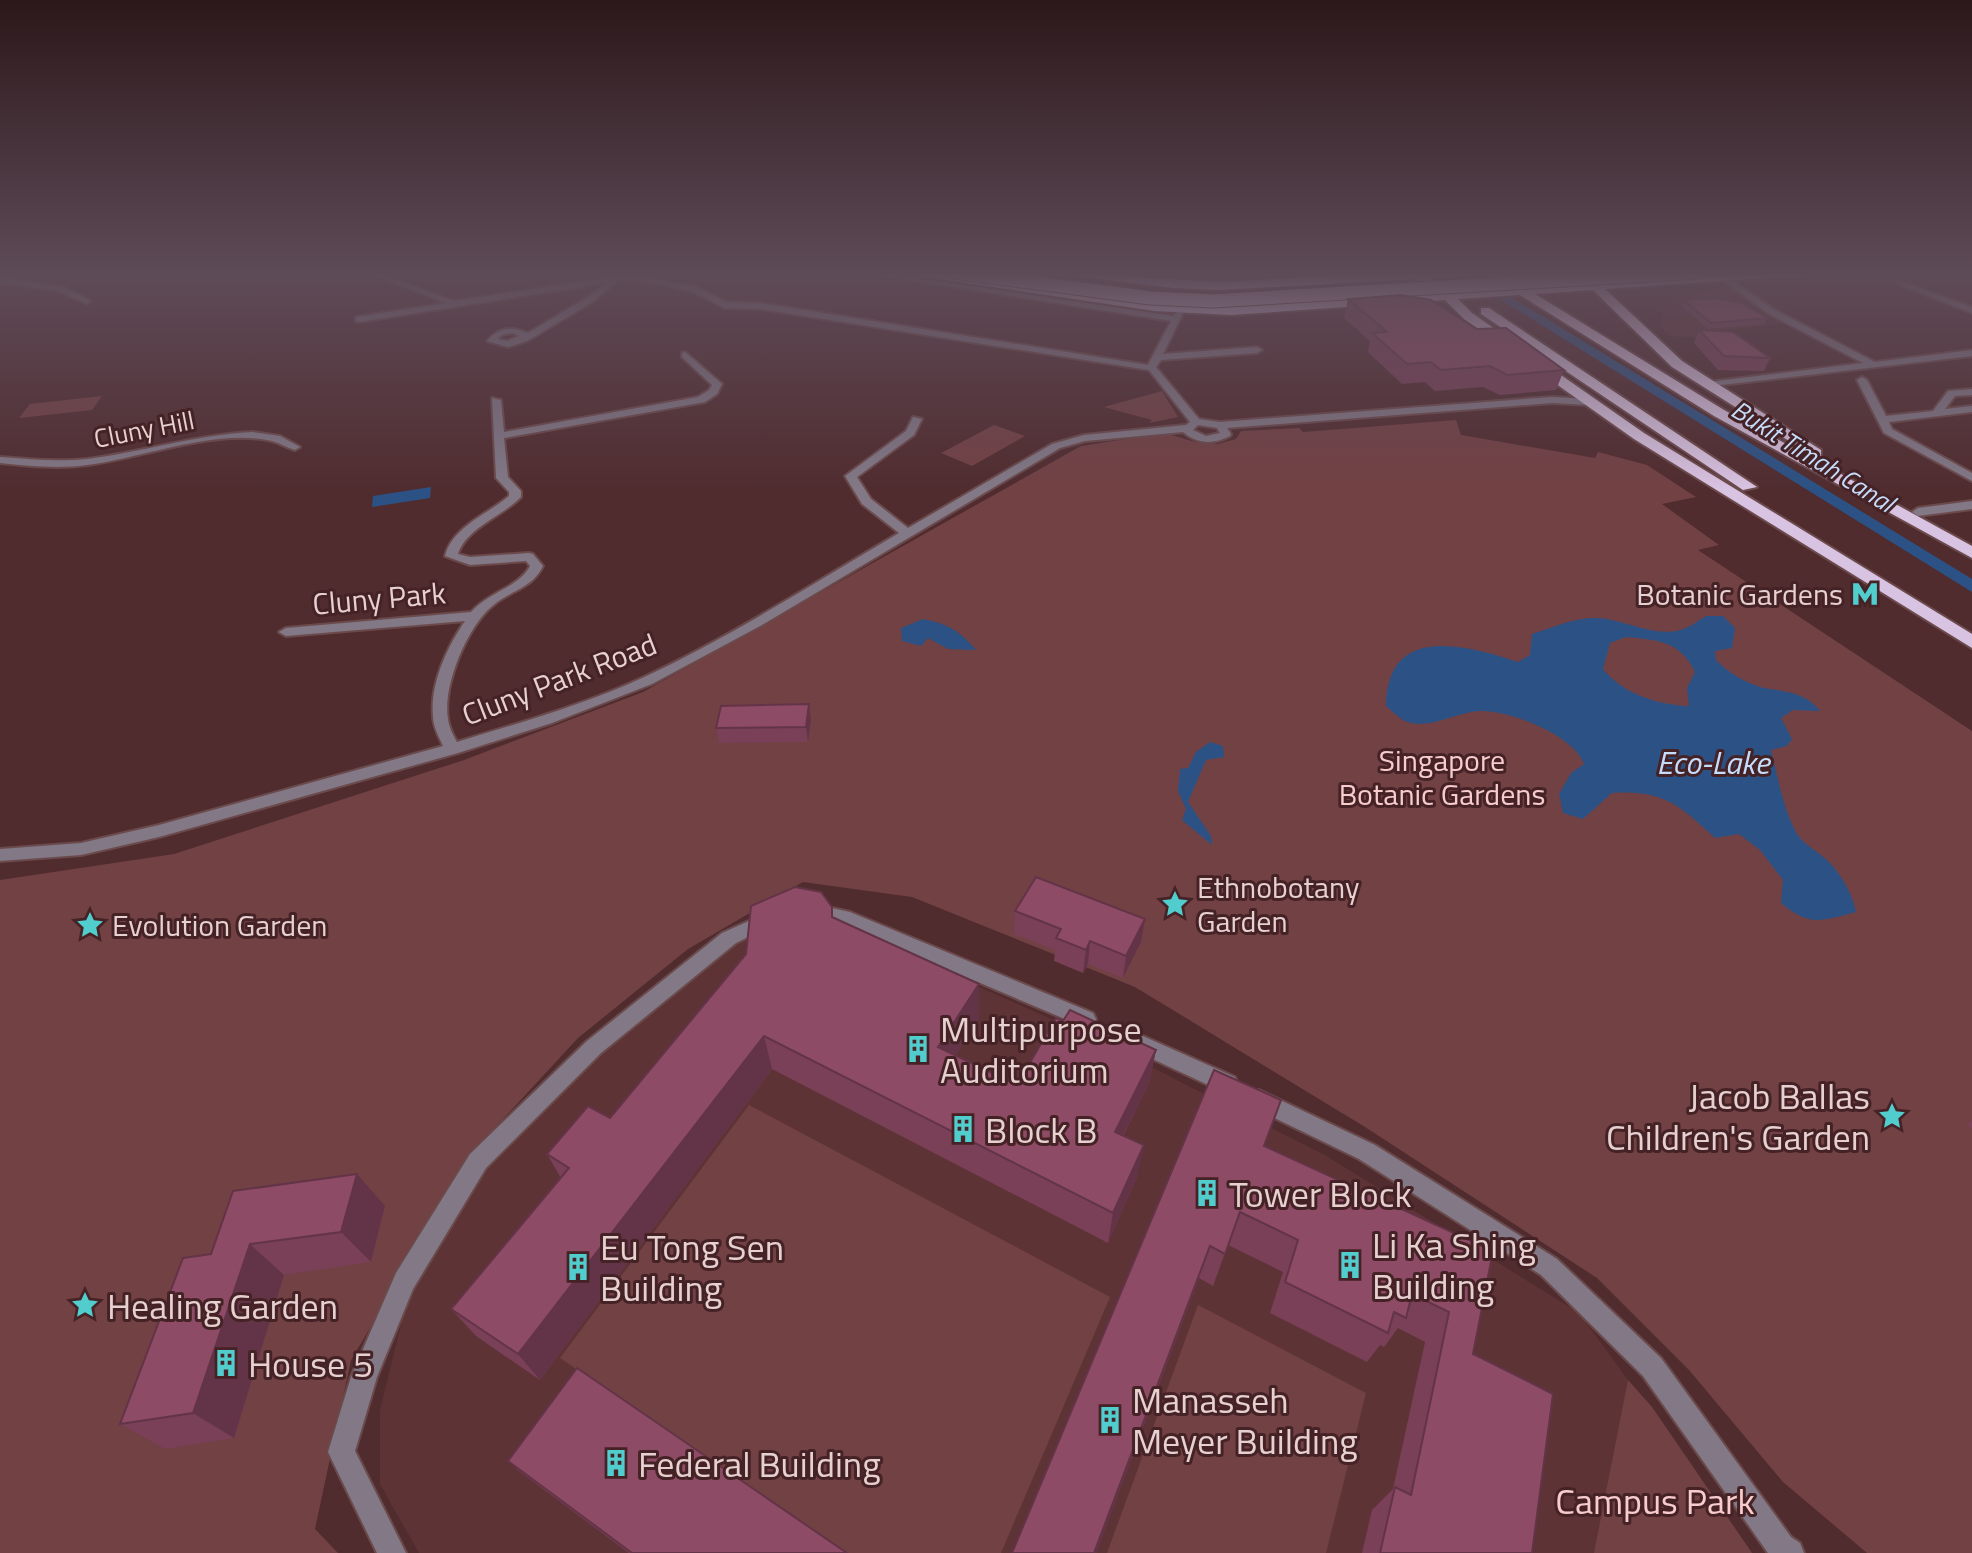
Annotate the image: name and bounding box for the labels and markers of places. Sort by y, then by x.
place label: Botanic Gardens [1636,571,1843,617]
metro station icon: Botanic Gardens [1850,579,1880,609]
place label: Ethnobotany Garden [1197,864,1359,944]
place icon: Ethnobotany Garden [1160,889,1190,919]
place label: Evolution Garden [112,902,327,948]
place icon: Evolution Garden [75,910,105,940]
place label: Multipurpose Auditorium [940,1001,1142,1097]
building icon: Multipurpose Auditorium [903,1034,933,1064]
place label: Jacob Ballas Children's Garden [1606,1068,1870,1164]
place icon: Jacob Ballas Children's Garden [1877,1101,1907,1131]
place label: Block B [985,1102,1098,1157]
building icon: Block B [948,1114,978,1144]
place label: Tower Block [1229,1166,1412,1221]
building icon: Tower Block [1192,1178,1222,1208]
place label: Li Ka Shing Building [1372,1217,1536,1313]
place label: Eu Tong Sen Building [600,1219,784,1315]
building icon: Li Ka Shing Building [1335,1250,1365,1280]
building icon: Eu Tong Sen Building [563,1252,593,1282]
place label: Healing Garden [107,1278,338,1333]
place icon: Healing Garden [70,1290,100,1320]
place label: House 5 [248,1336,373,1391]
building icon: House 5 [211,1348,241,1378]
place label: Manasseh Meyer Building [1132,1372,1358,1468]
building icon: Manasseh Meyer Building [1095,1405,1125,1435]
place label: Federal Building [638,1436,881,1491]
building icon: Federal Building [601,1448,631,1478]

